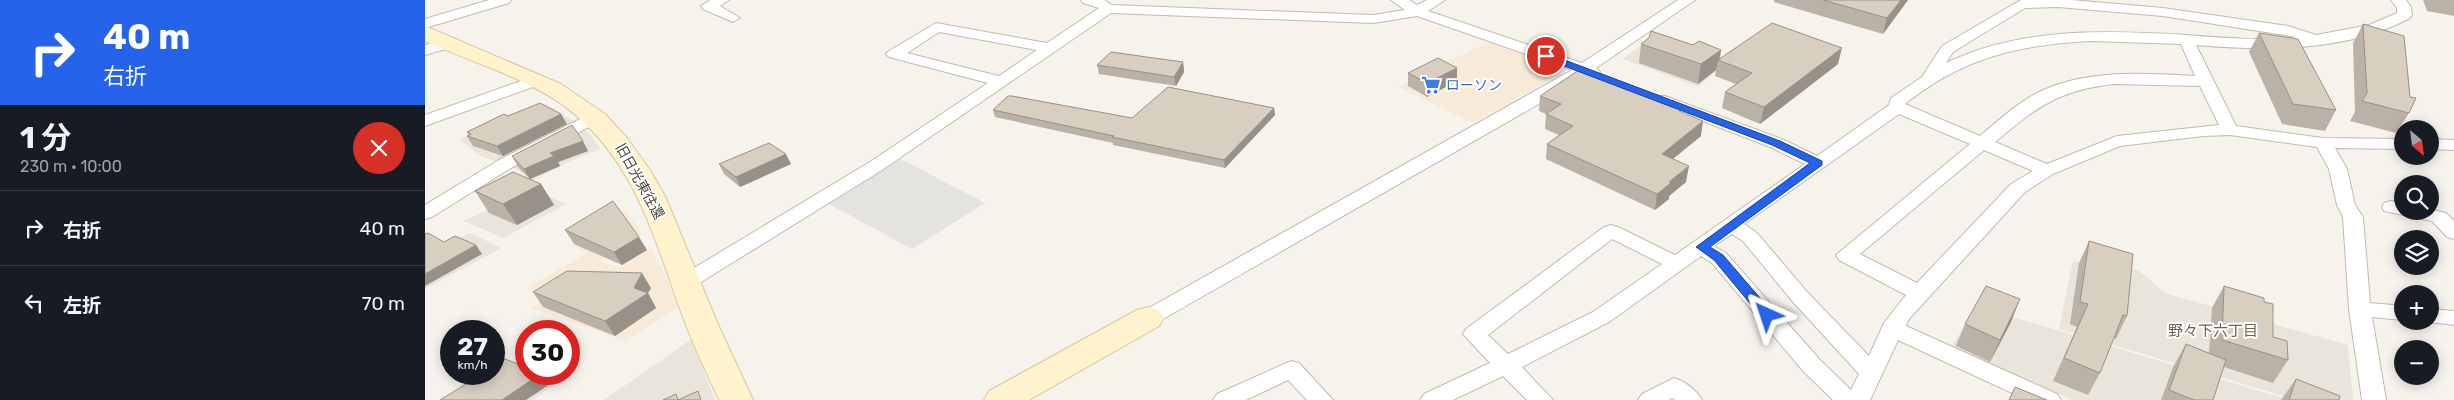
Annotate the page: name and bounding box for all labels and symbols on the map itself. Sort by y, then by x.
pin [1525,35,1567,77]
supermarket icon: ローソン [1420,74,1442,96]
place label: ローソン [1446,77,1502,94]
north arrow [2394,120,2439,165]
street label: 旧日光東往還 [612,140,667,222]
position arrow [1740,288,1792,340]
speed limit sign: 30 [515,320,580,385]
district label: 野々下六丁目 [2168,322,2258,340]

